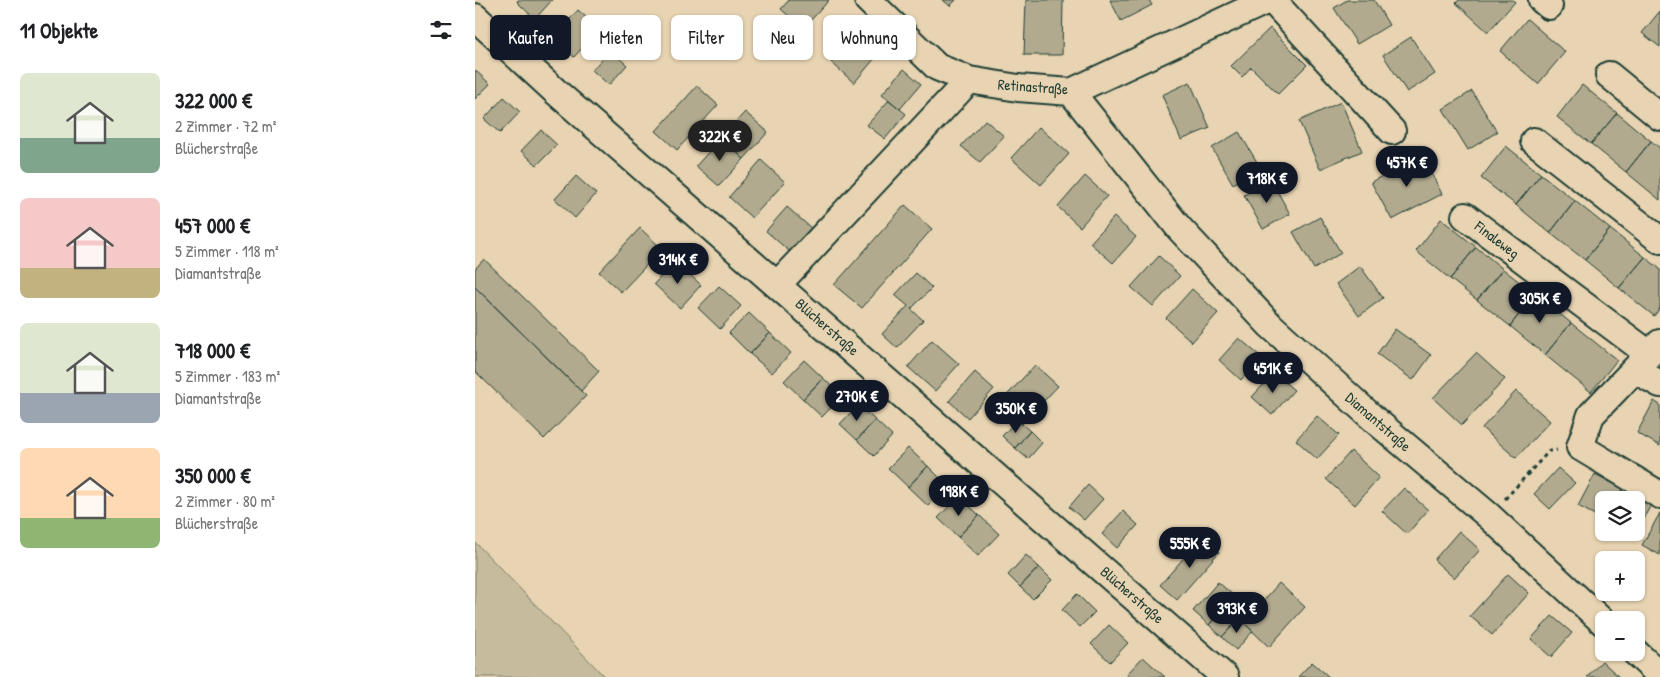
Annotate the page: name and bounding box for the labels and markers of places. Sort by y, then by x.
pin: 322K € [679,120,761,162]
pin: 457K € [1366,146,1448,188]
pin: 718K € [1226,162,1308,204]
pin: 314K € [637,242,719,285]
pin: 305K € [1499,282,1581,324]
pin: 451K € [1232,352,1314,394]
pin: 270K € [816,380,898,422]
pin: 350K € [975,392,1057,434]
pin: 198K € [918,474,1000,517]
pin: 555K € [1149,526,1231,569]
pin: 393K € [1196,592,1278,634]

